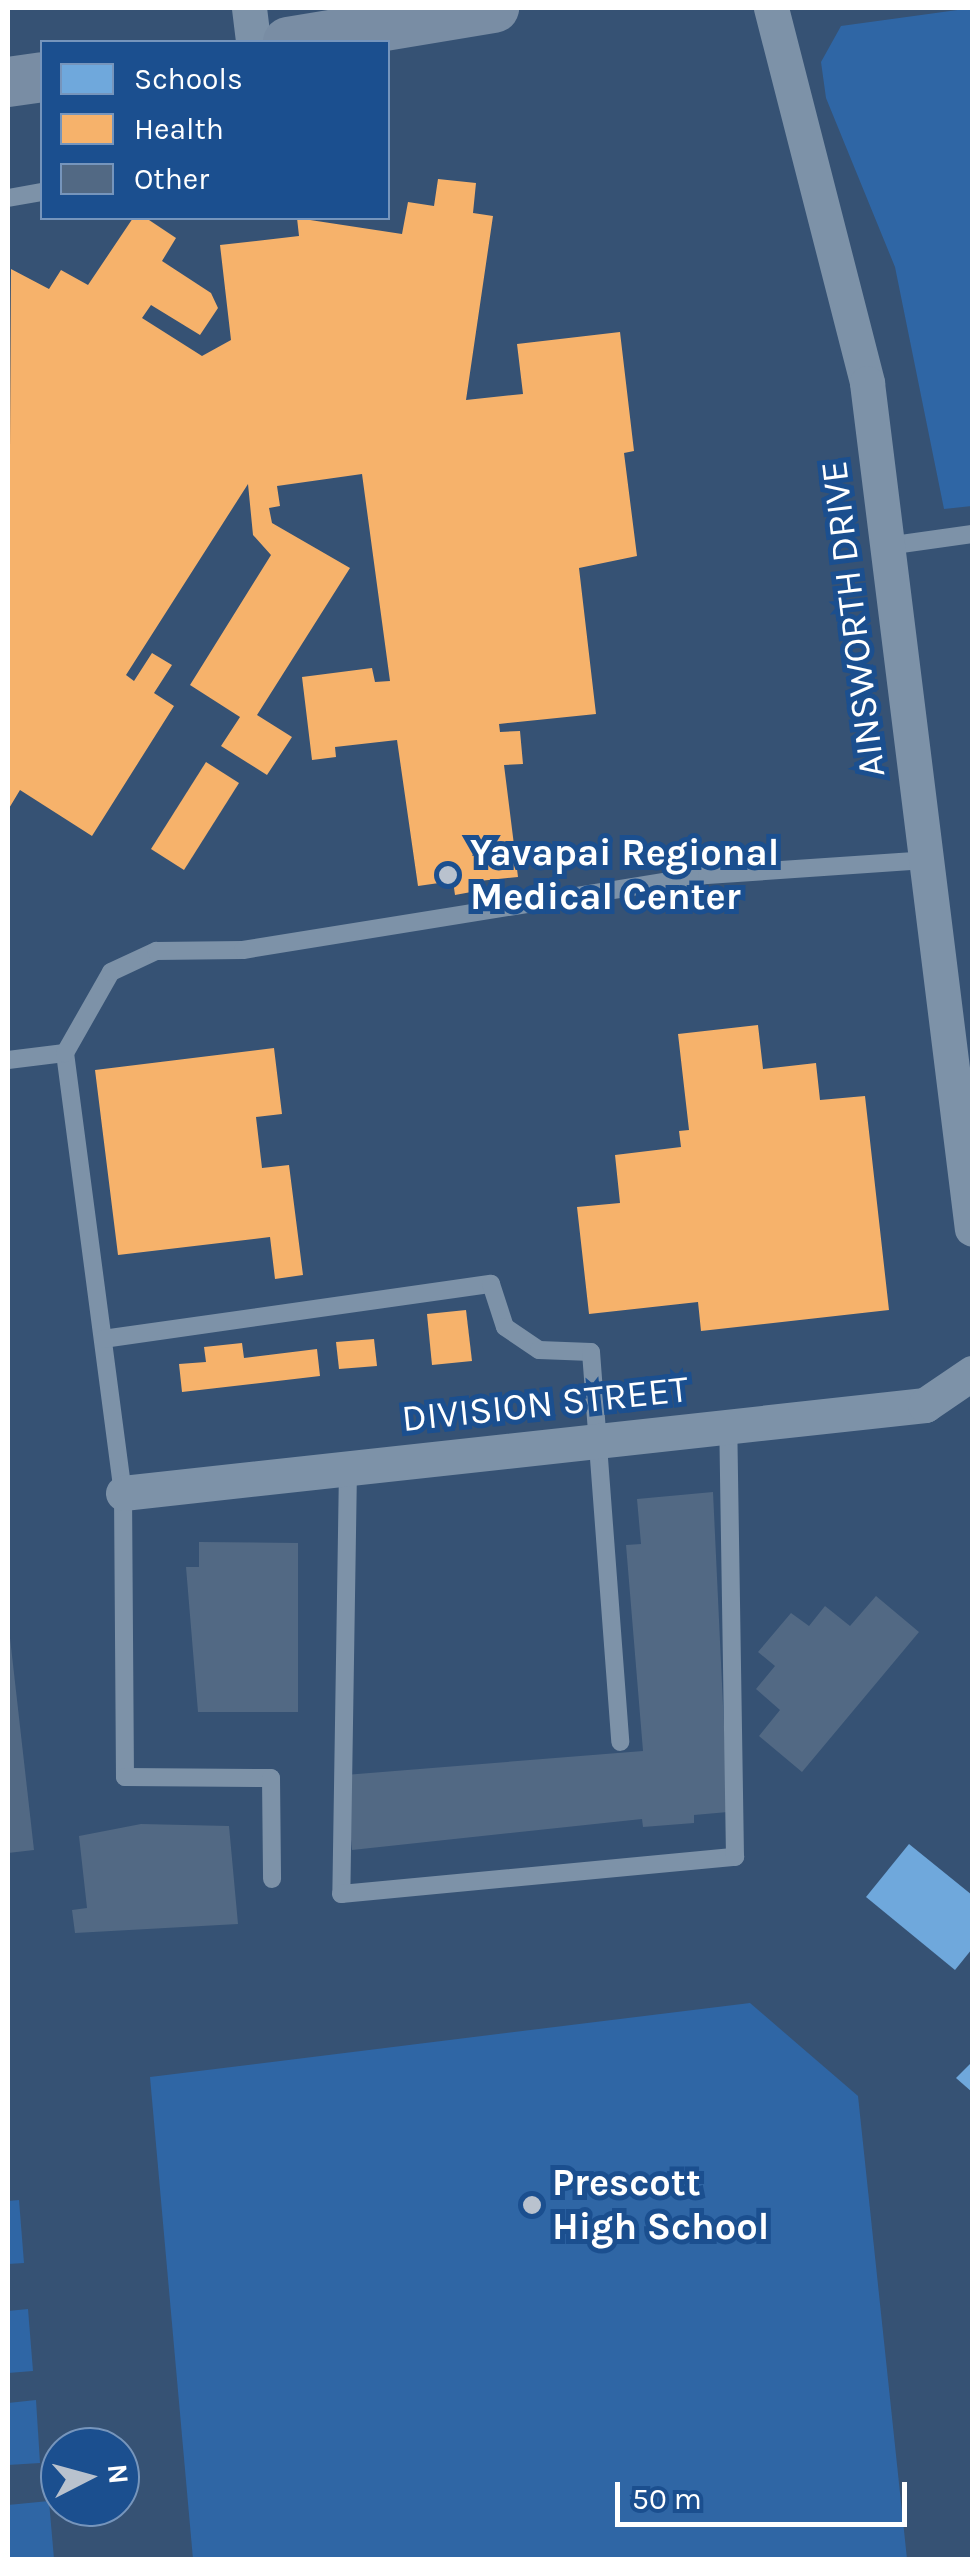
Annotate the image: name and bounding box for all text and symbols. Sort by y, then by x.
legend [40,40,390,220]
text: Schools [134,61,243,97]
text: Health [134,111,224,147]
text: Other [134,161,209,197]
street label: AINSWORTH DRIVE [811,458,895,780]
place label: Yavapai Regional Medical Center [470,830,779,919]
marker: Yavapai Regional Medical Center [435,862,461,888]
street label: DIVISION STREET [399,1366,691,1442]
place label: Prescott High School [552,2160,769,2250]
marker: Prescott High School [521,2194,543,2216]
north arrow [40,2427,140,2527]
text: N [101,2462,136,2486]
scale bar [620,2462,912,2524]
text: 50 m [632,2481,702,2517]

